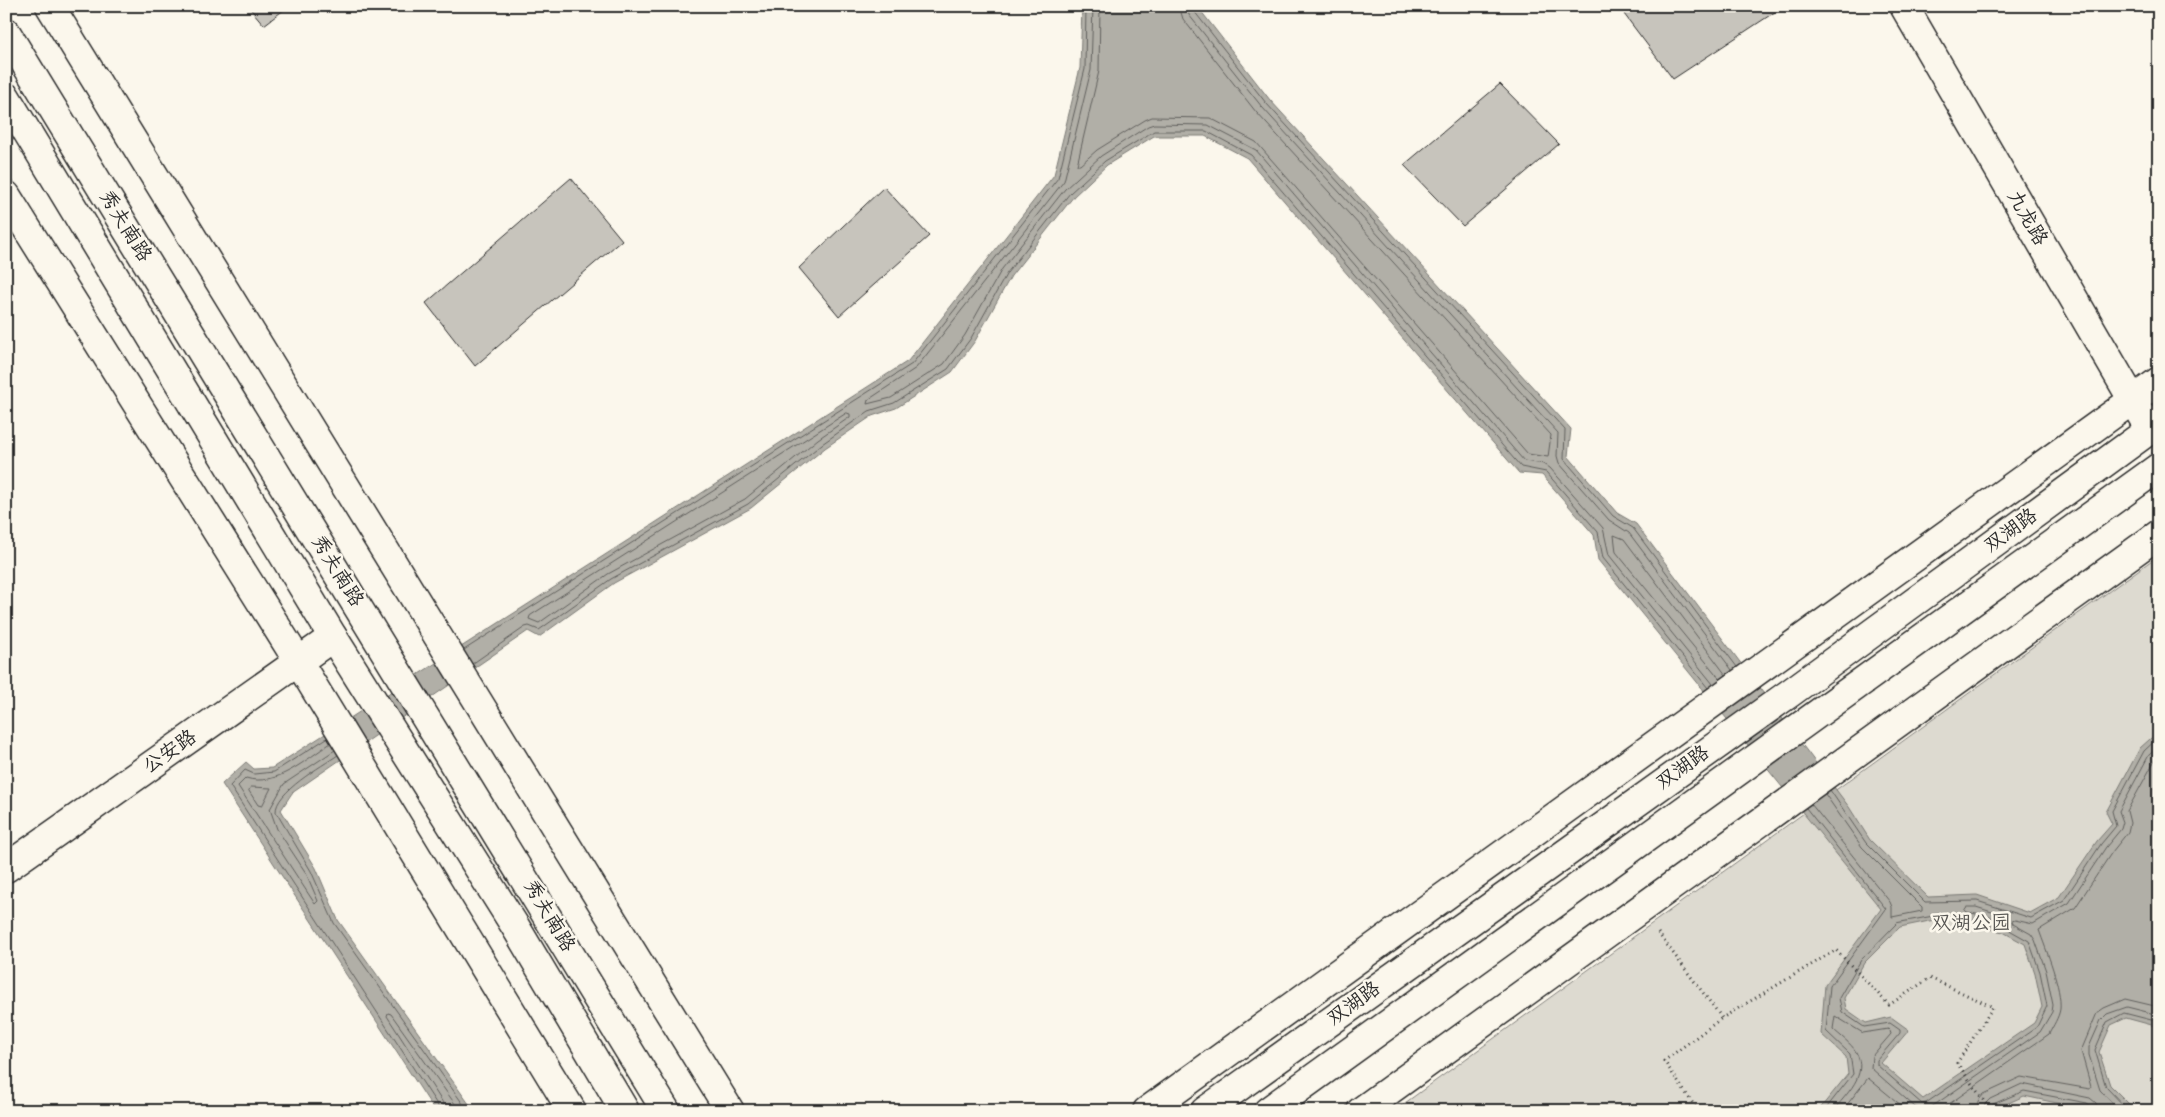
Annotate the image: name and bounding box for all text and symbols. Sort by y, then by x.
street label: 秀夫南路 [92,185,158,268]
street label: 九龙路 [2000,185,2054,252]
street label: 双湖路 [1979,502,2044,560]
street label: 秀夫南路 [304,530,370,613]
street label: 公安路 [138,723,203,780]
street label: 双湖路 [1651,739,1716,797]
street label: 秀夫南路 [517,875,582,958]
park label: 双湖公园 [1931,910,2011,937]
street label: 双湖路 [1322,975,1387,1033]

